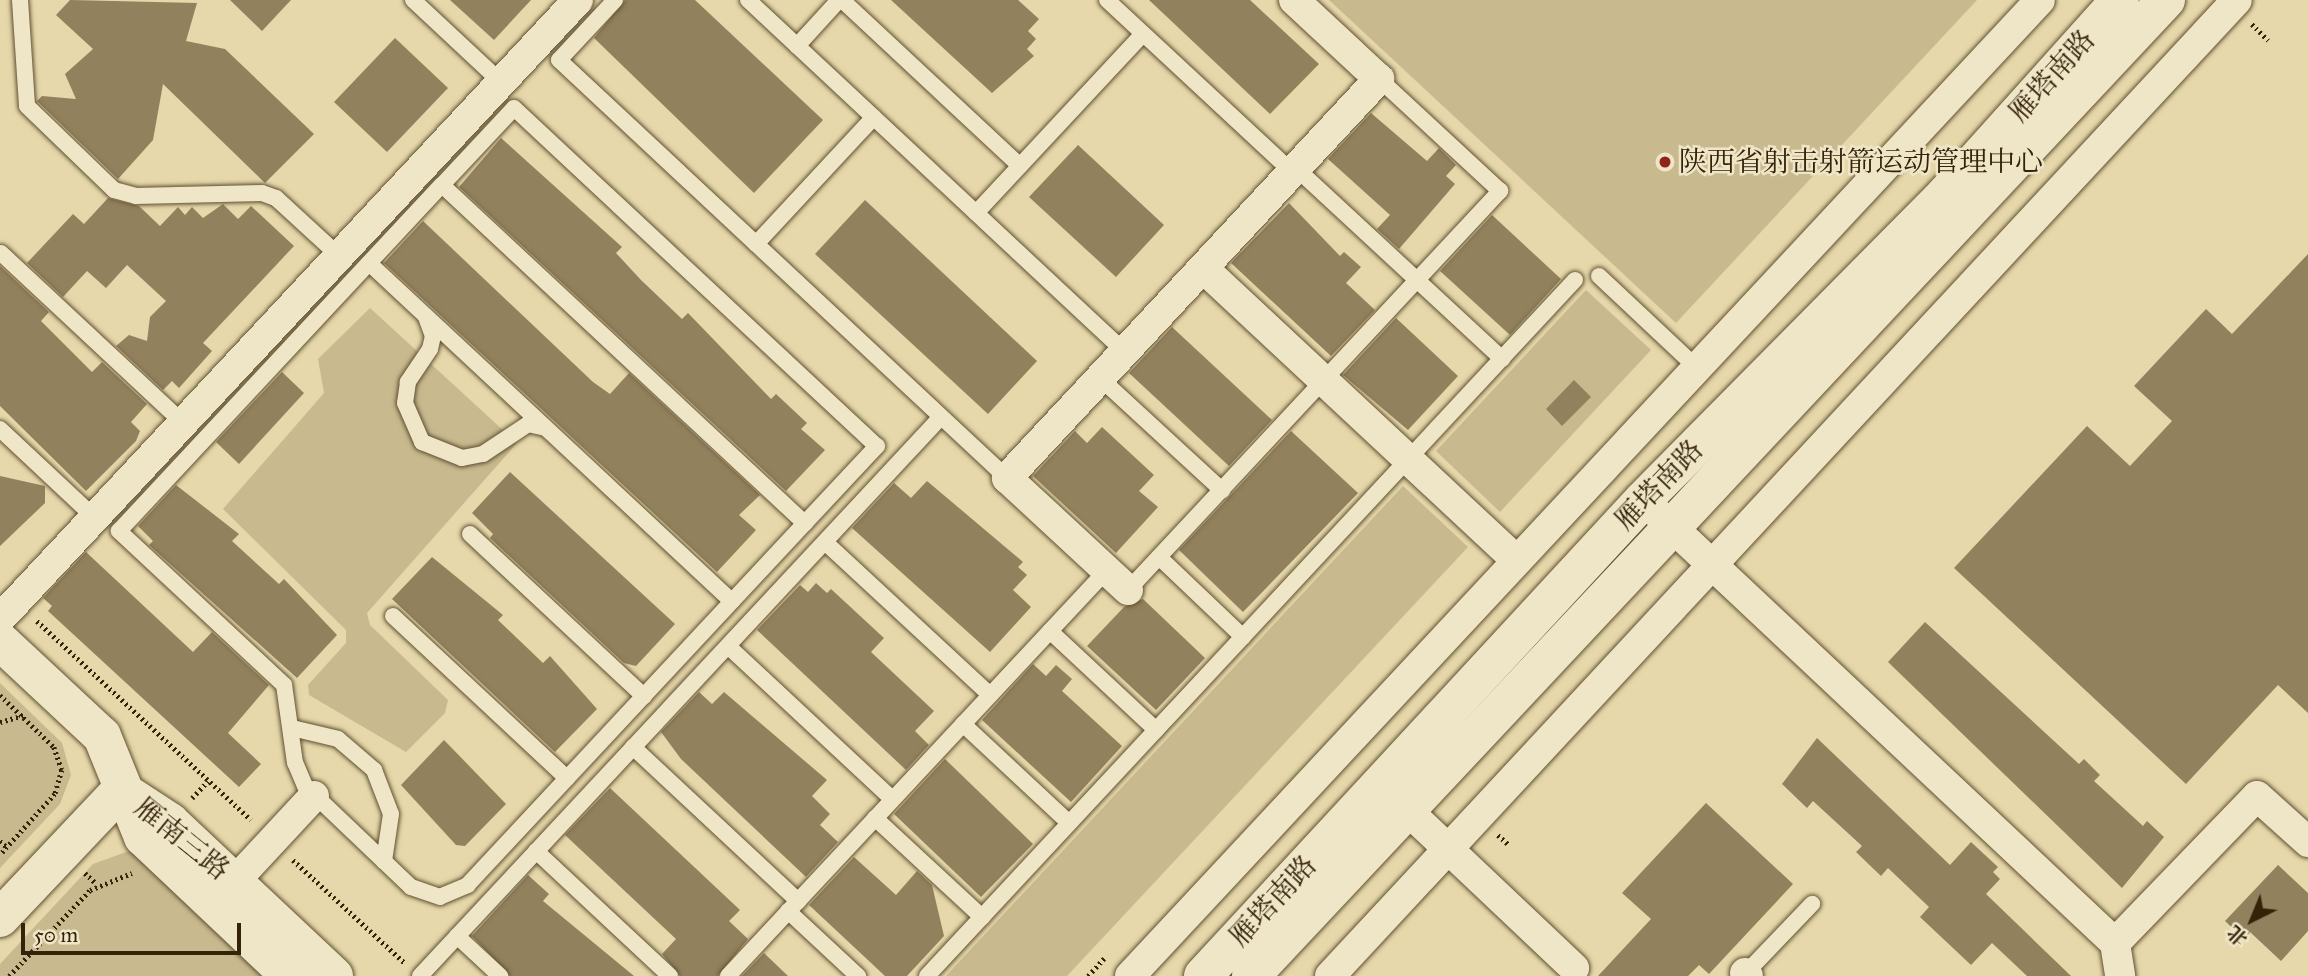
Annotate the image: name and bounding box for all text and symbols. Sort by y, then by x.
street label: 雁塔南路 [2002,23,2102,129]
place label: 陕西省射击射箭运动管理中心 [1679,145,2043,179]
marker: 陕西省射击射箭运动管理中心 [1657,154,1673,170]
street label: 雁塔南路 [1608,433,1710,537]
street label: 雁南三路 [128,791,236,887]
street label: 雁塔南路 [1223,849,1323,953]
north arrow [2217,885,2287,955]
scale bar [24,909,245,953]
text: 北 [2223,921,2252,951]
text: 50 m [34,922,78,948]

